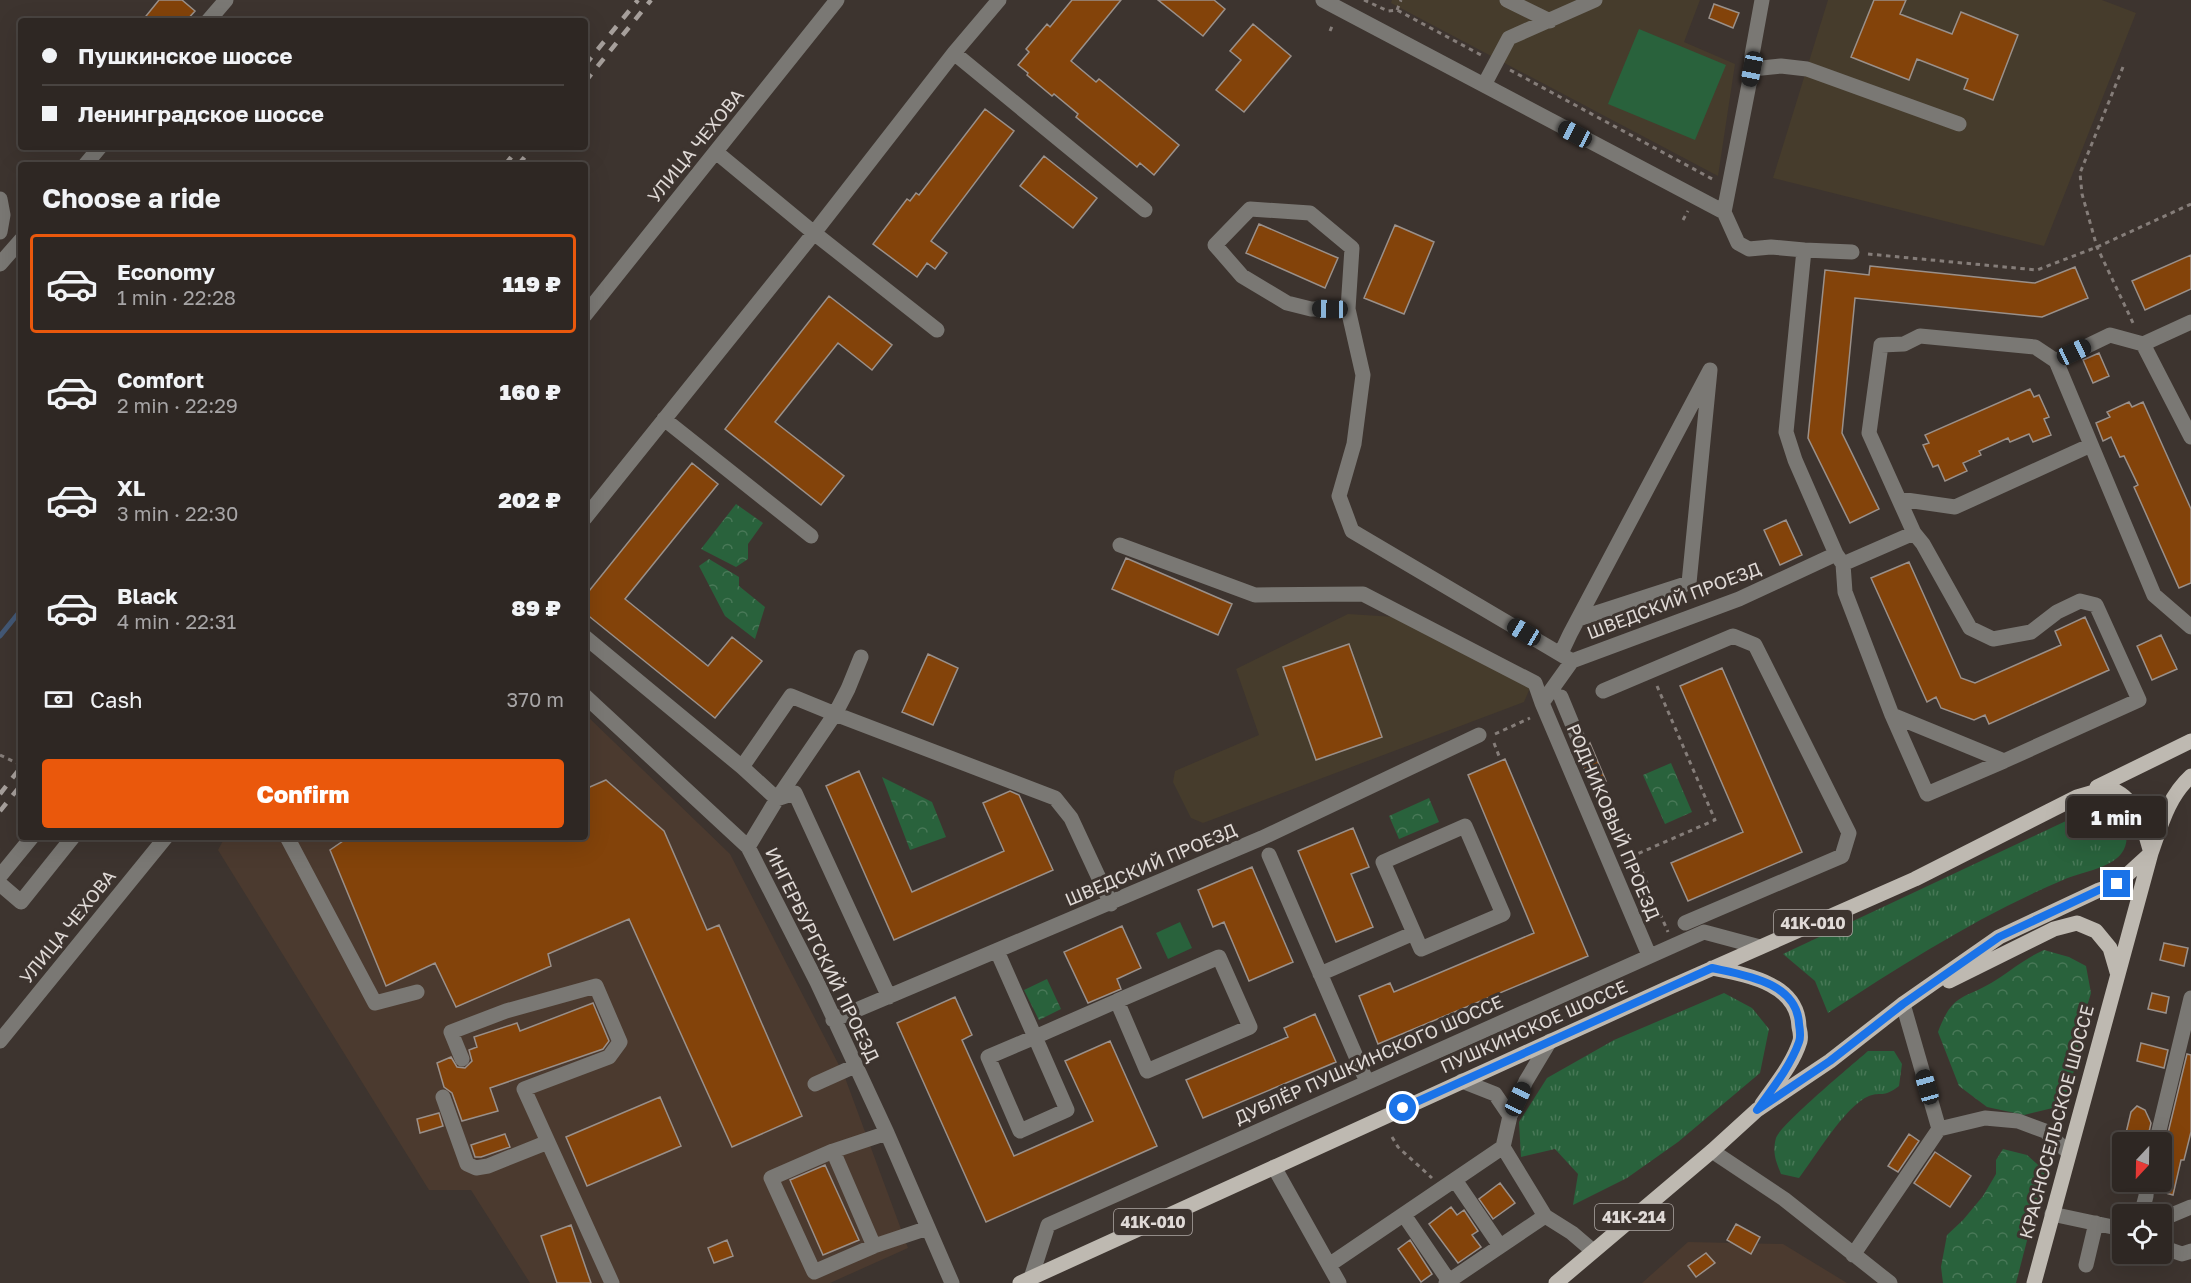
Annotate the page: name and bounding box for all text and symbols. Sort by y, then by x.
text: Пушкинское шоссе [78,42,292,69]
car [1740,50,1764,88]
street label: УЛИЦА ЧЕХОВА [643,84,748,207]
text: Ленинградское шоссе [78,100,324,127]
car [1555,118,1595,150]
text: Choose a ride [42,182,221,214]
icon: car [45,257,99,311]
text: Economy [117,258,215,285]
text: 119 ₽ [502,270,561,297]
text: 1 min · 22:28 [117,285,236,309]
car [1312,300,1348,318]
car [2054,336,2094,368]
icon: car [45,365,99,419]
text: Comfort [117,366,204,393]
text: 160 ₽ [500,378,561,405]
text: 2 min · 22:29 [117,393,238,417]
icon: car [45,473,99,527]
text: XL [117,474,145,501]
text: 202 ₽ [498,486,561,513]
text: 3 min · 22:30 [117,501,238,525]
street label: ШВЕДСКИЙ ПРОЕЗД [1584,557,1764,643]
icon: car [45,581,99,635]
text: Black [117,582,178,609]
text: 89 ₽ [511,594,561,621]
text: 4 min · 22:31 [117,609,236,633]
car [1504,615,1544,649]
icon: cash [42,683,75,716]
text: Cash [90,686,143,713]
text: 370 m [507,687,564,711]
street label: РОДНИКОВЫЙ ПРОЕЗД [1563,720,1665,923]
button: Confirm [42,759,564,828]
callout: 1 min [2068,797,2166,839]
text: 1 min [2091,805,2142,829]
street label: ШВЕДСКИЙ ПРОЕЗД [1061,818,1240,910]
street label: ИНГЕРБУРГСКИЙ ПРОЕЗД [761,844,885,1066]
street label: УЛИЦА ЧЕХОВА [15,865,120,988]
route end [2103,870,2130,897]
road number: 41К-010 [1774,910,1852,936]
street label: ПУШКИНСКОЕ ШОССЕ [1437,975,1631,1077]
street label: ДУБЛЁР ПУШКИНСКОГО ШОССЕ [1231,990,1506,1128]
street label: КРАСНОСЕЛЬСКОЕ ШОССЕ [2014,1002,2098,1241]
car [1913,1067,1941,1107]
car [1502,1079,1534,1119]
route start [1389,1094,1416,1121]
north arrow [2112,1132,2172,1192]
map controls [2112,1132,2172,1264]
road number: 41К-214 [1595,1204,1673,1230]
button: locate [2112,1204,2172,1264]
road number: 41К-010 [1114,1209,1192,1235]

